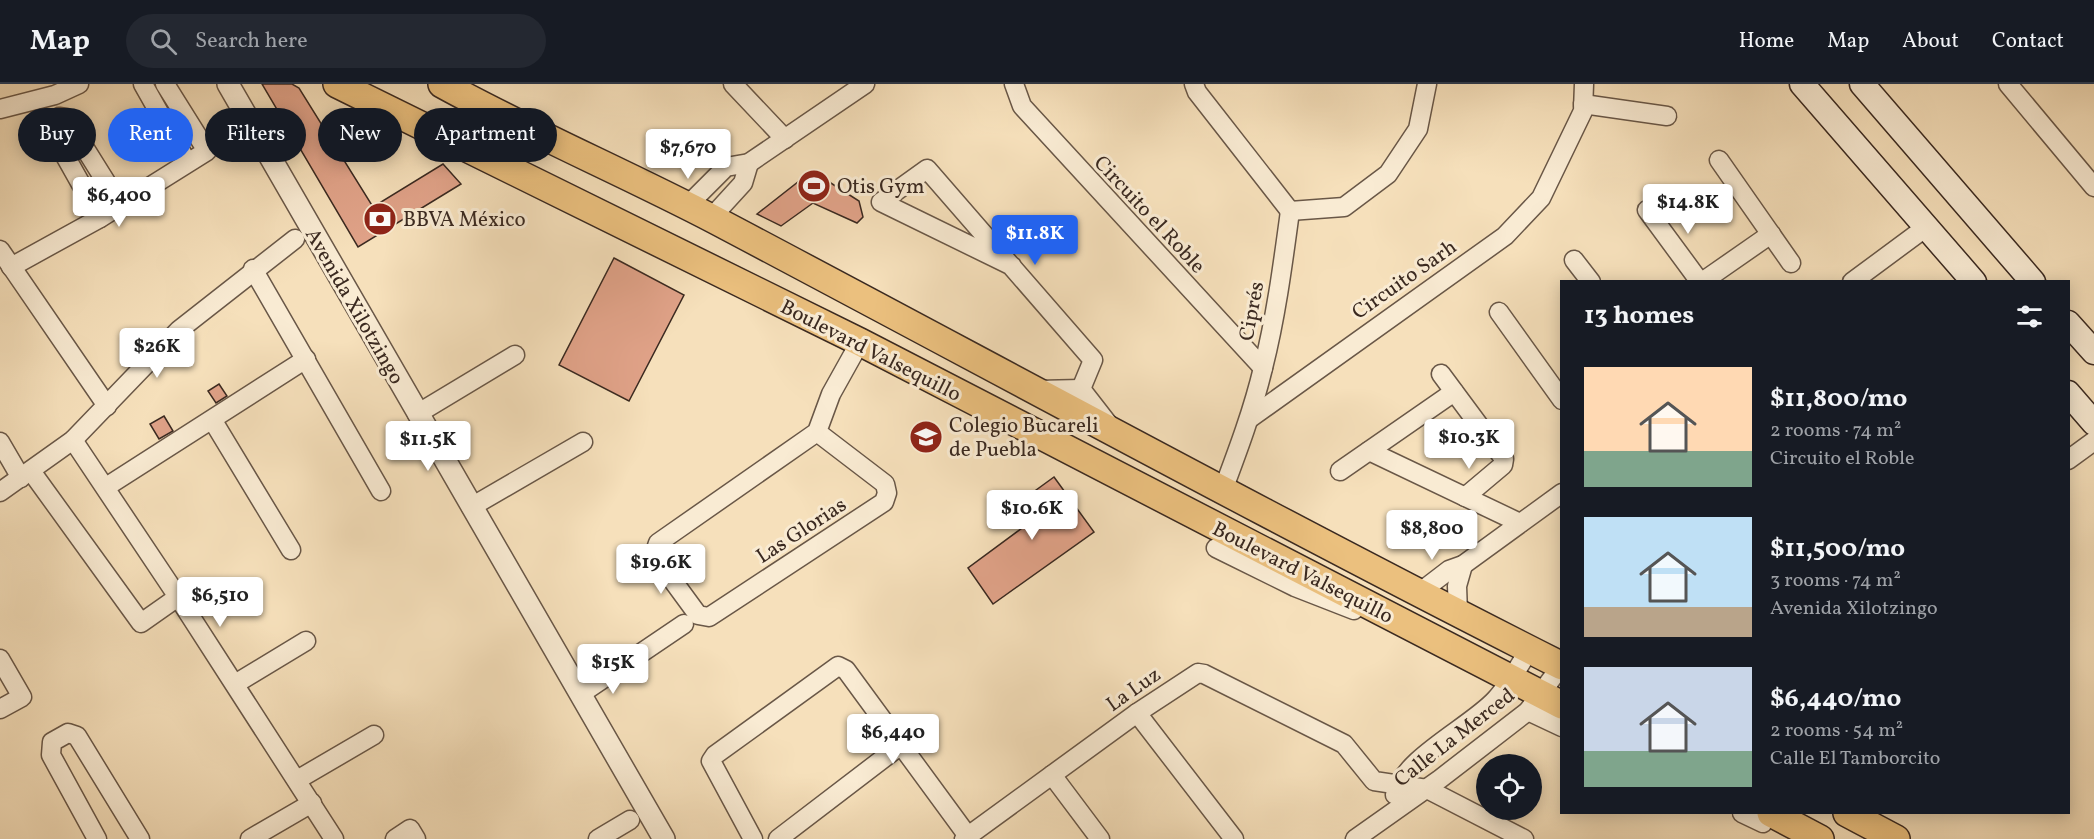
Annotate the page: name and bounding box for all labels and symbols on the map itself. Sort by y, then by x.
pin: $7,670 [639,129,737,180]
street label: Circuito el Roble [1087,150,1211,280]
sports icon: Otis Gym [796,168,832,204]
place label: Otis Gym [837,173,925,202]
pin: $6,400 [70,177,168,228]
pin: $14.8K [1639,184,1737,235]
bank icon: BBVA México [362,201,398,237]
place label: BBVA México [403,206,526,235]
pin: $11.8K [986,215,1084,266]
street label: Avenida Xilotzingo [297,223,410,390]
street label: Circuito Sarh [1346,233,1463,327]
street label: Ciprés [1233,279,1272,343]
street label: Boulevard Valsequillo [775,293,966,410]
pin: $26K [121,328,193,379]
place label: Colegio Bucareli de Puebla [949,412,1098,465]
school or university icon: Colegio Bucareli de Puebla [908,419,944,455]
pin: $10.3K [1420,419,1518,470]
pin: $11.5K [379,421,477,472]
pin: $10.6K [983,490,1081,541]
street label: Las Glorias [751,491,853,571]
pin: $8,800 [1383,510,1481,561]
street label: Boulevard Valsequillo [1207,515,1398,632]
pin: $19.6K [612,544,710,595]
pin: $6,510 [171,577,269,628]
pin: $15K [577,644,649,695]
street label: La Luz [1101,661,1167,719]
street label: Calle La Merced [1388,682,1522,795]
pin: $6,440 [844,714,942,765]

